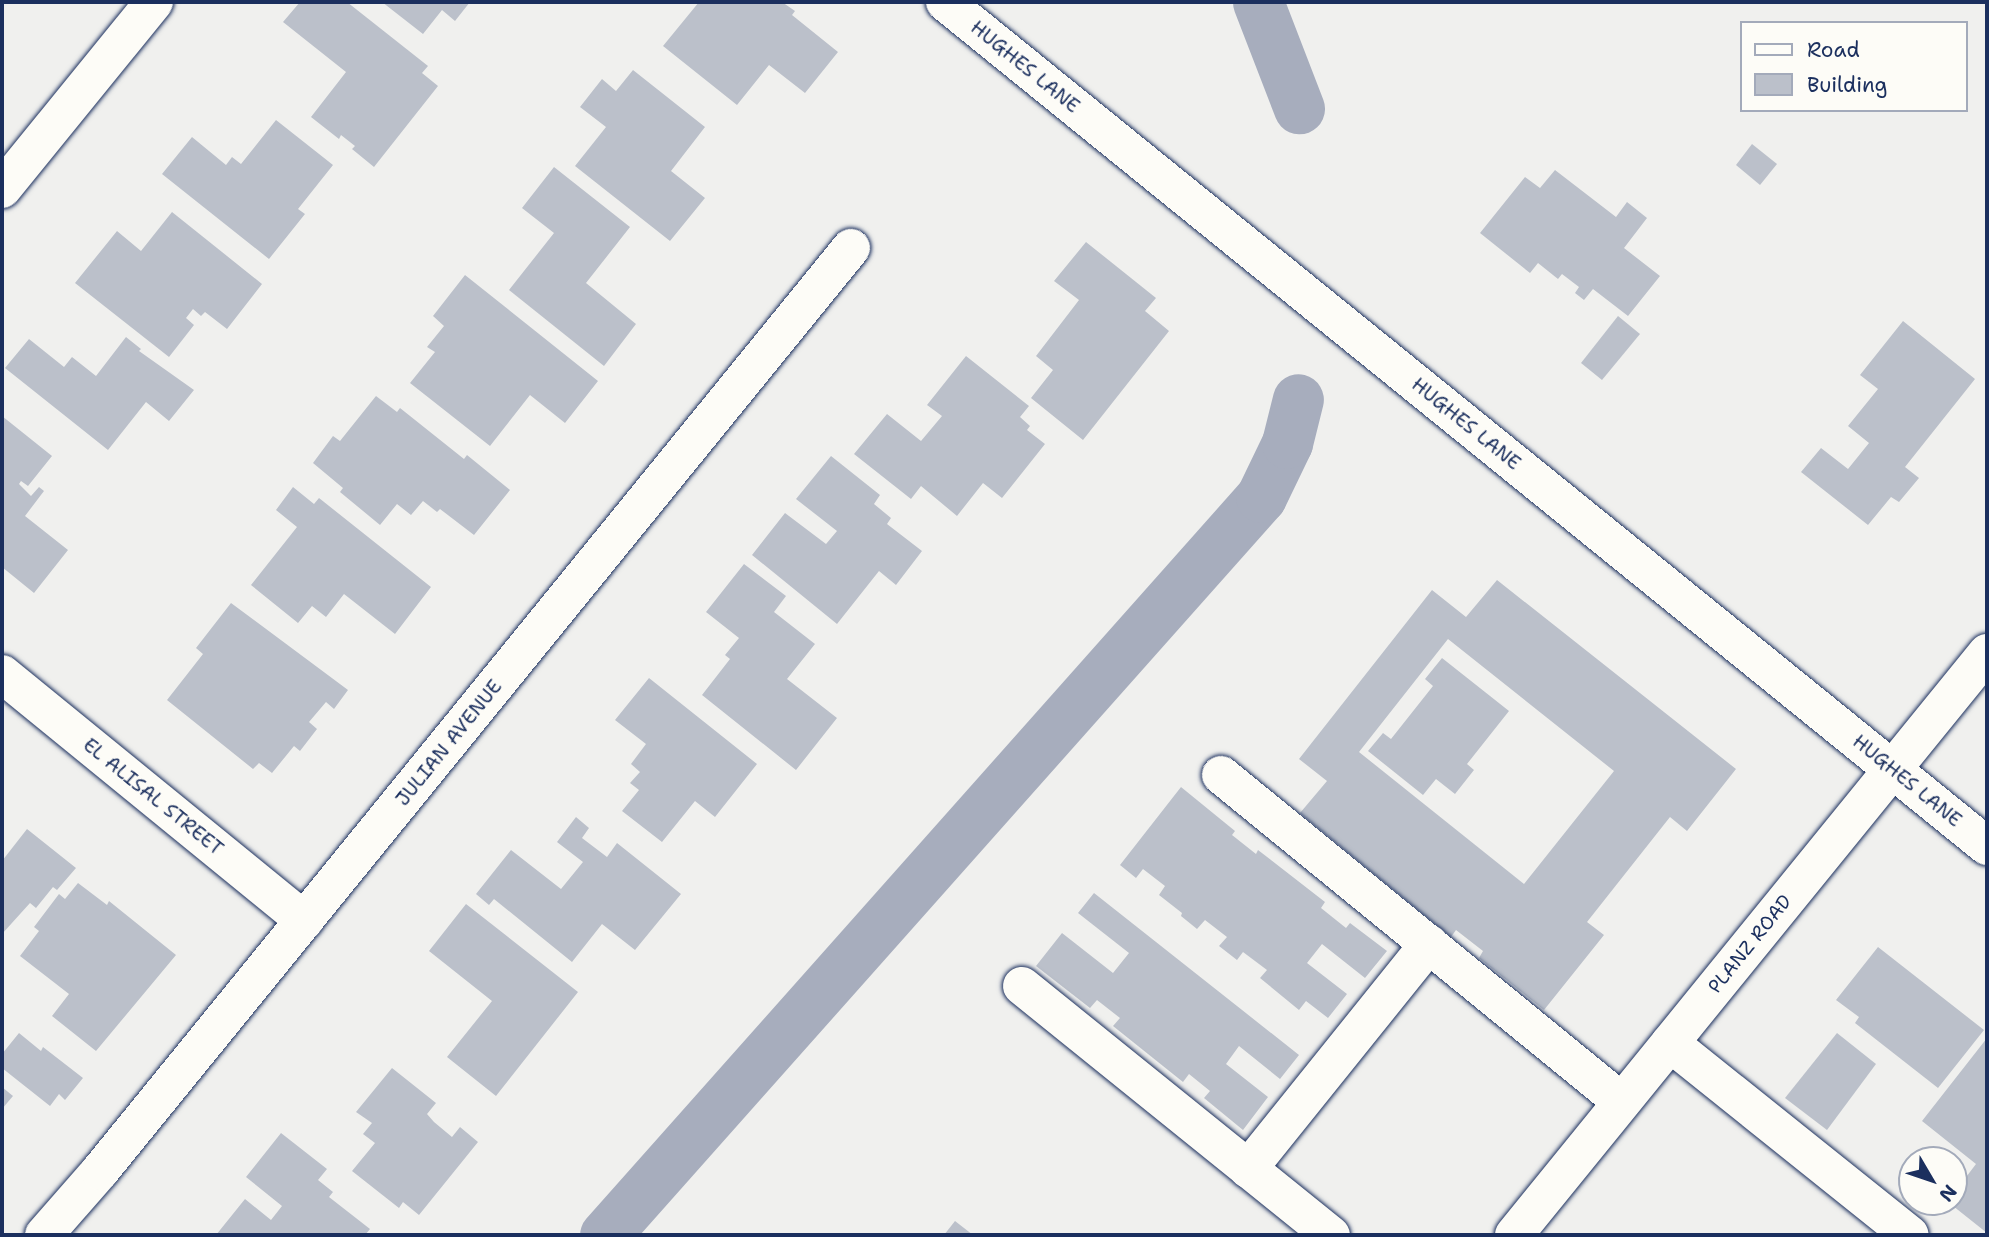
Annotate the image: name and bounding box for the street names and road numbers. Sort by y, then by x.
street label: HUGHES LANE [966,16,1084,118]
street label: HUGHES LANE [1407,373,1525,475]
street label: JULIAN AVENUE [391,675,507,811]
street label: HUGHES LANE [1848,730,1966,832]
street label: EL ALISAL STREET [78,734,228,860]
street label: PLANZ ROAD [1703,890,1797,998]

